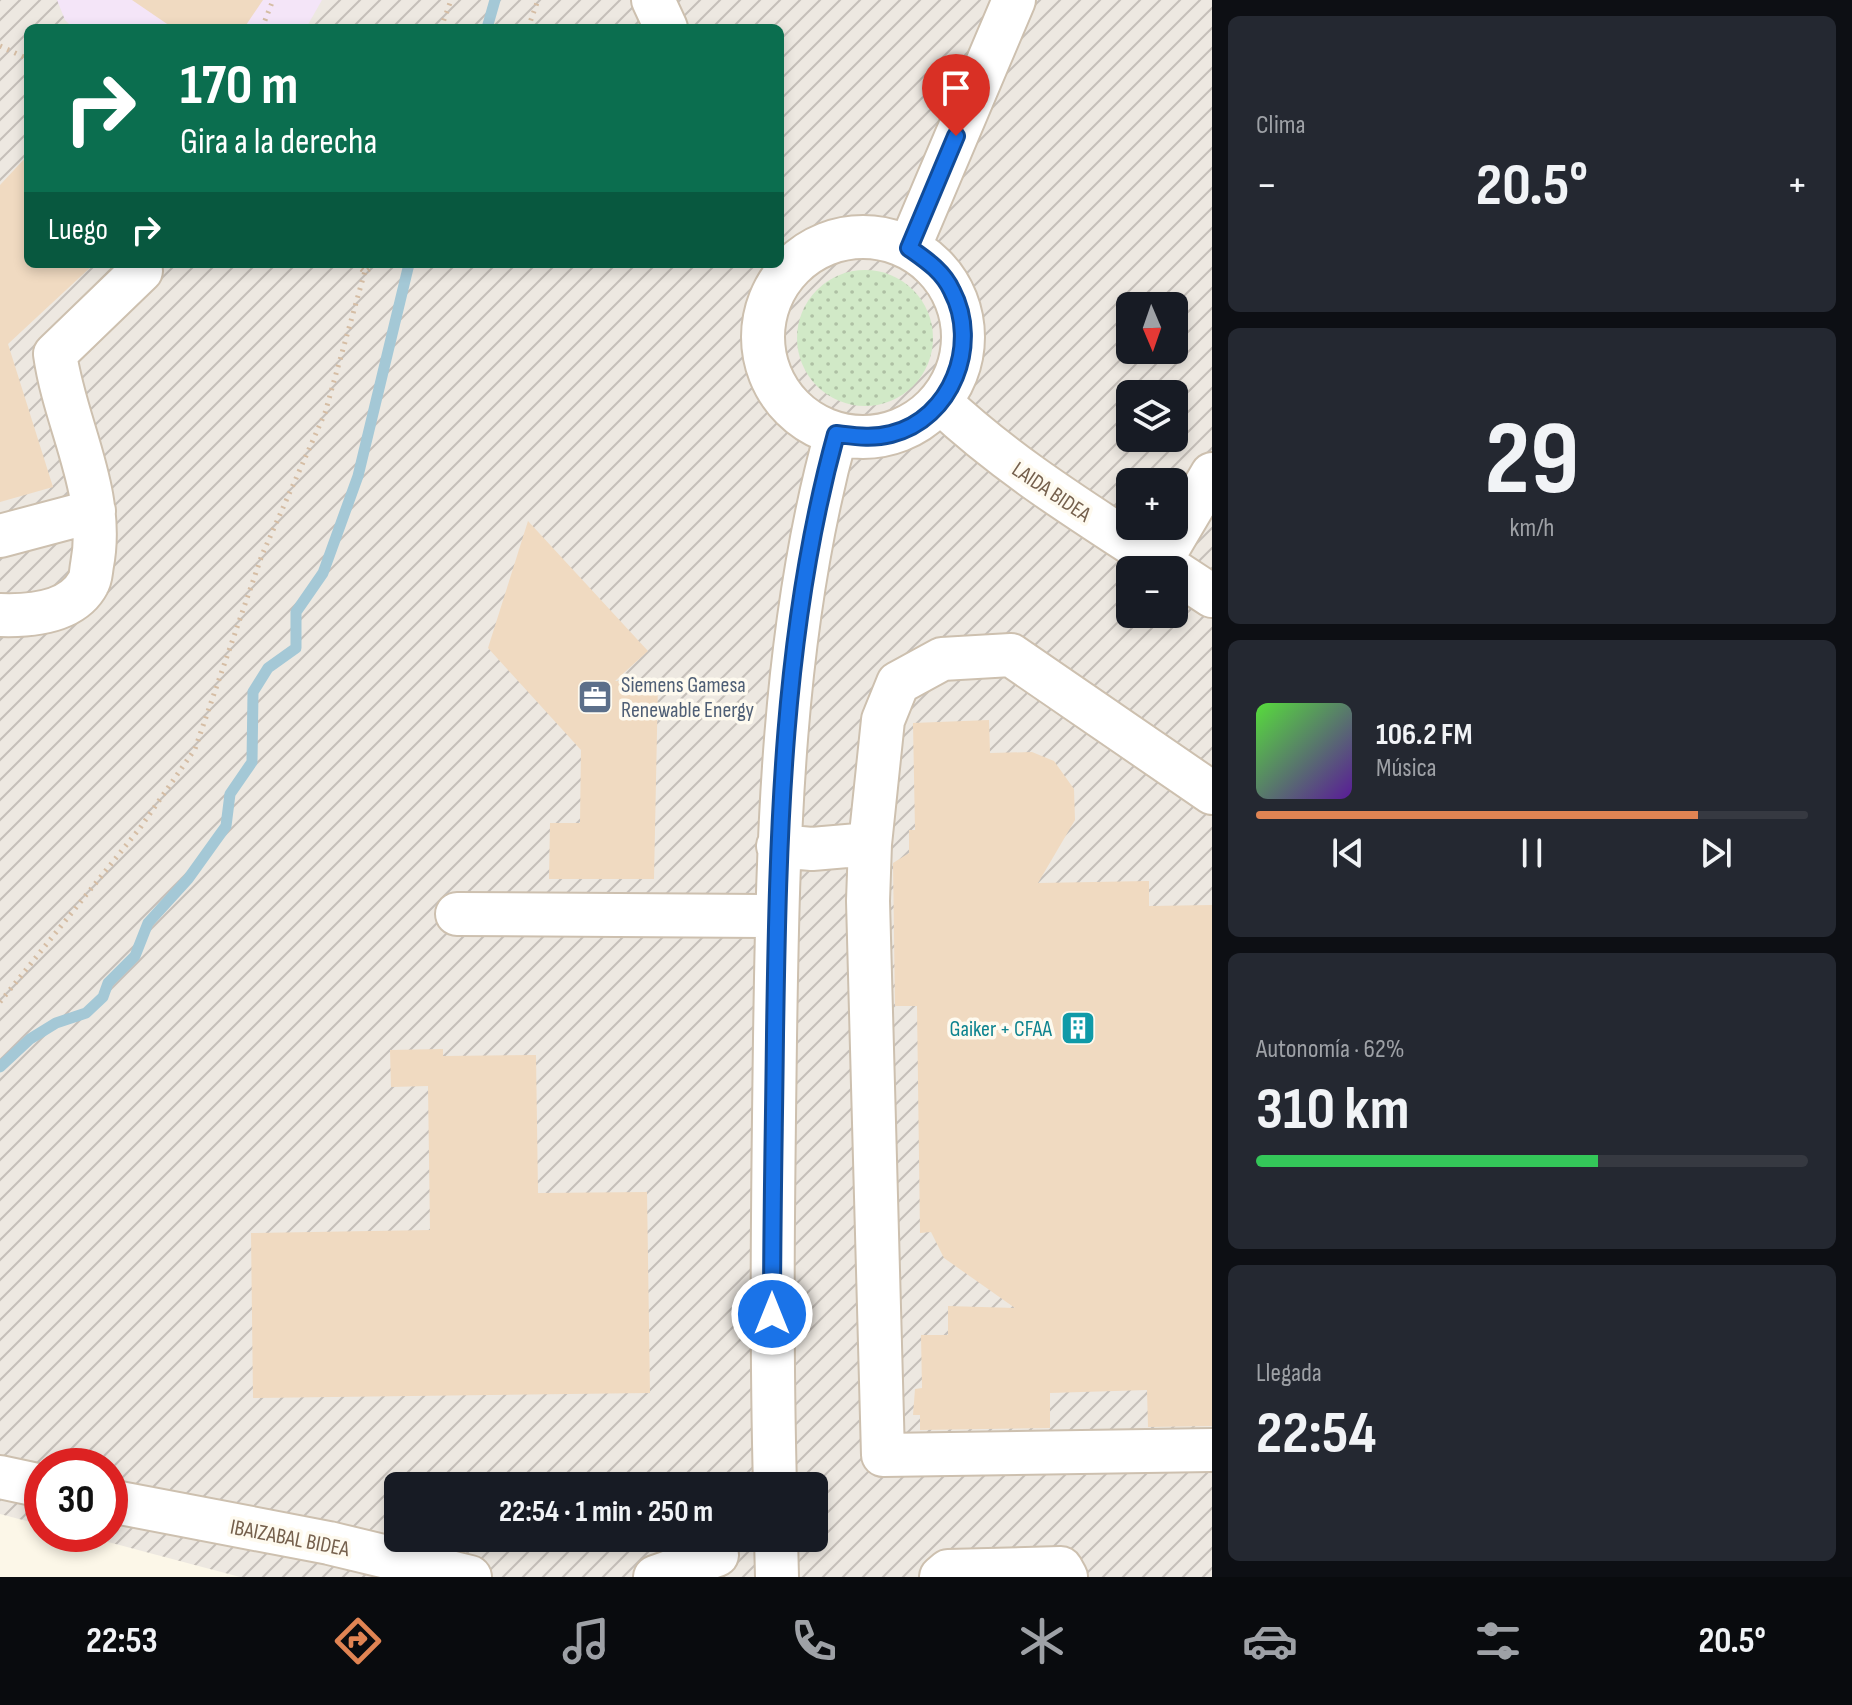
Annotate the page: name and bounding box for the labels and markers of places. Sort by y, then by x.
pin [922,54,990,136]
place label: Siemens Gamesa Renewable Energy [621,672,754,724]
office icon: Siemens Gamesa Renewable Energy [576,678,614,716]
building icon: Gaiker + CFAA [1059,1009,1097,1047]
place label: Gaiker + CFAA [950,1016,1053,1043]

